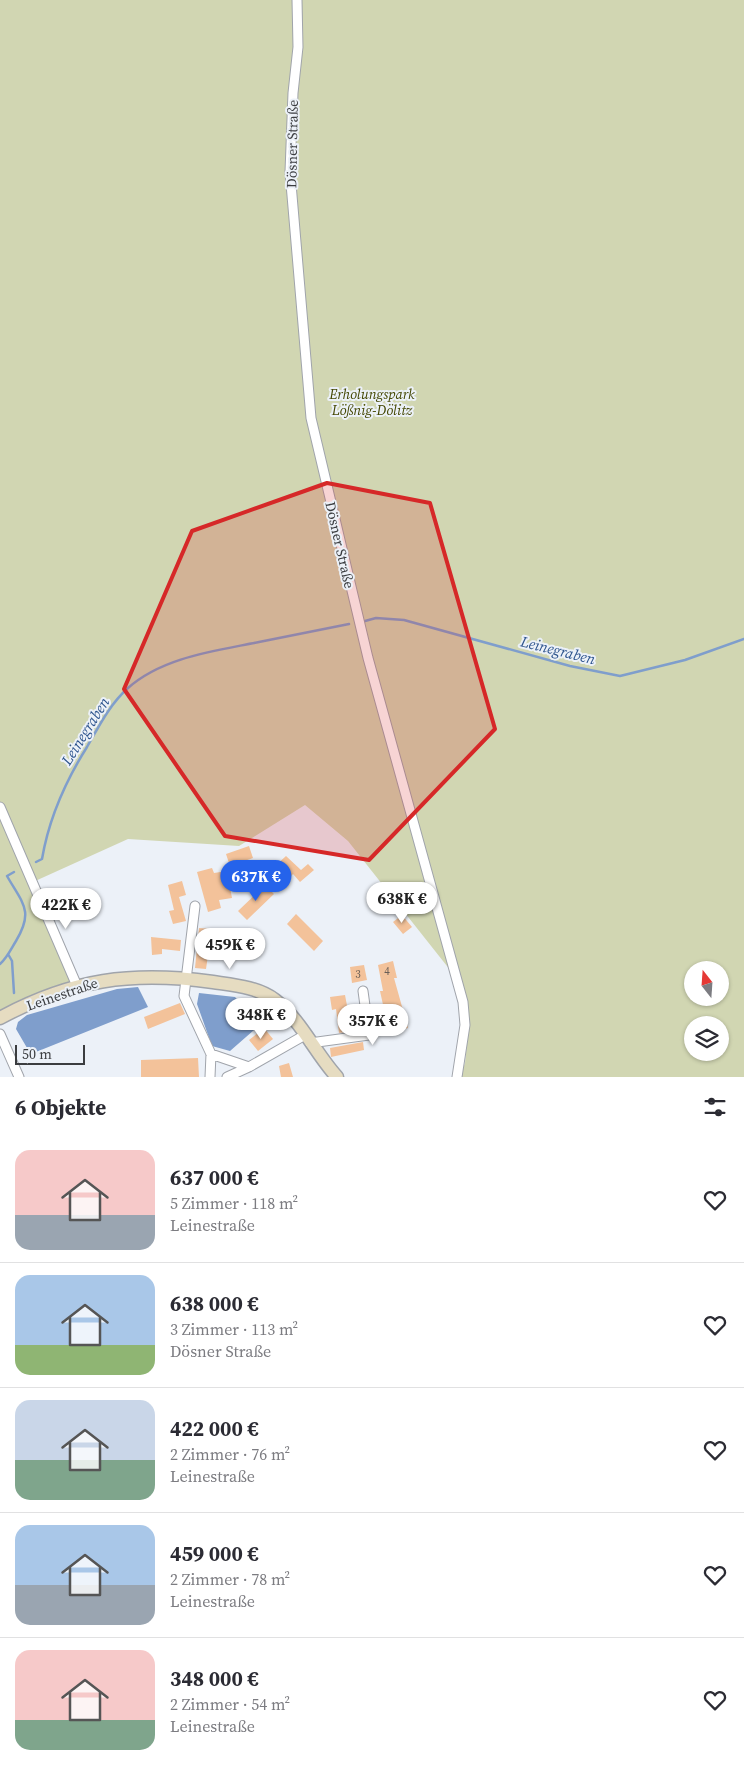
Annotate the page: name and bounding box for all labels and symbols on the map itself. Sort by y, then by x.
street label: Dösner Straße [281,100,303,188]
park label: Erholungspark Lößnig-Dölitz [328,384,415,420]
street label: Dösner Straße [320,500,360,590]
water label: Leinegraben [518,630,598,670]
water label: Leinegraben [55,693,114,770]
pin: 637K € [215,860,297,902]
pin: 638K € [361,882,443,924]
pin: 422K € [25,888,107,930]
pin: 459K € [189,928,271,970]
north arrow [684,961,729,1006]
house number: 4 [384,964,390,979]
house number: 3 [355,967,361,982]
street label: Leinestraße [24,972,100,1016]
pin: 348K € [220,998,302,1040]
pin: 357K € [332,1004,414,1046]
scale bar [15,1042,85,1065]

